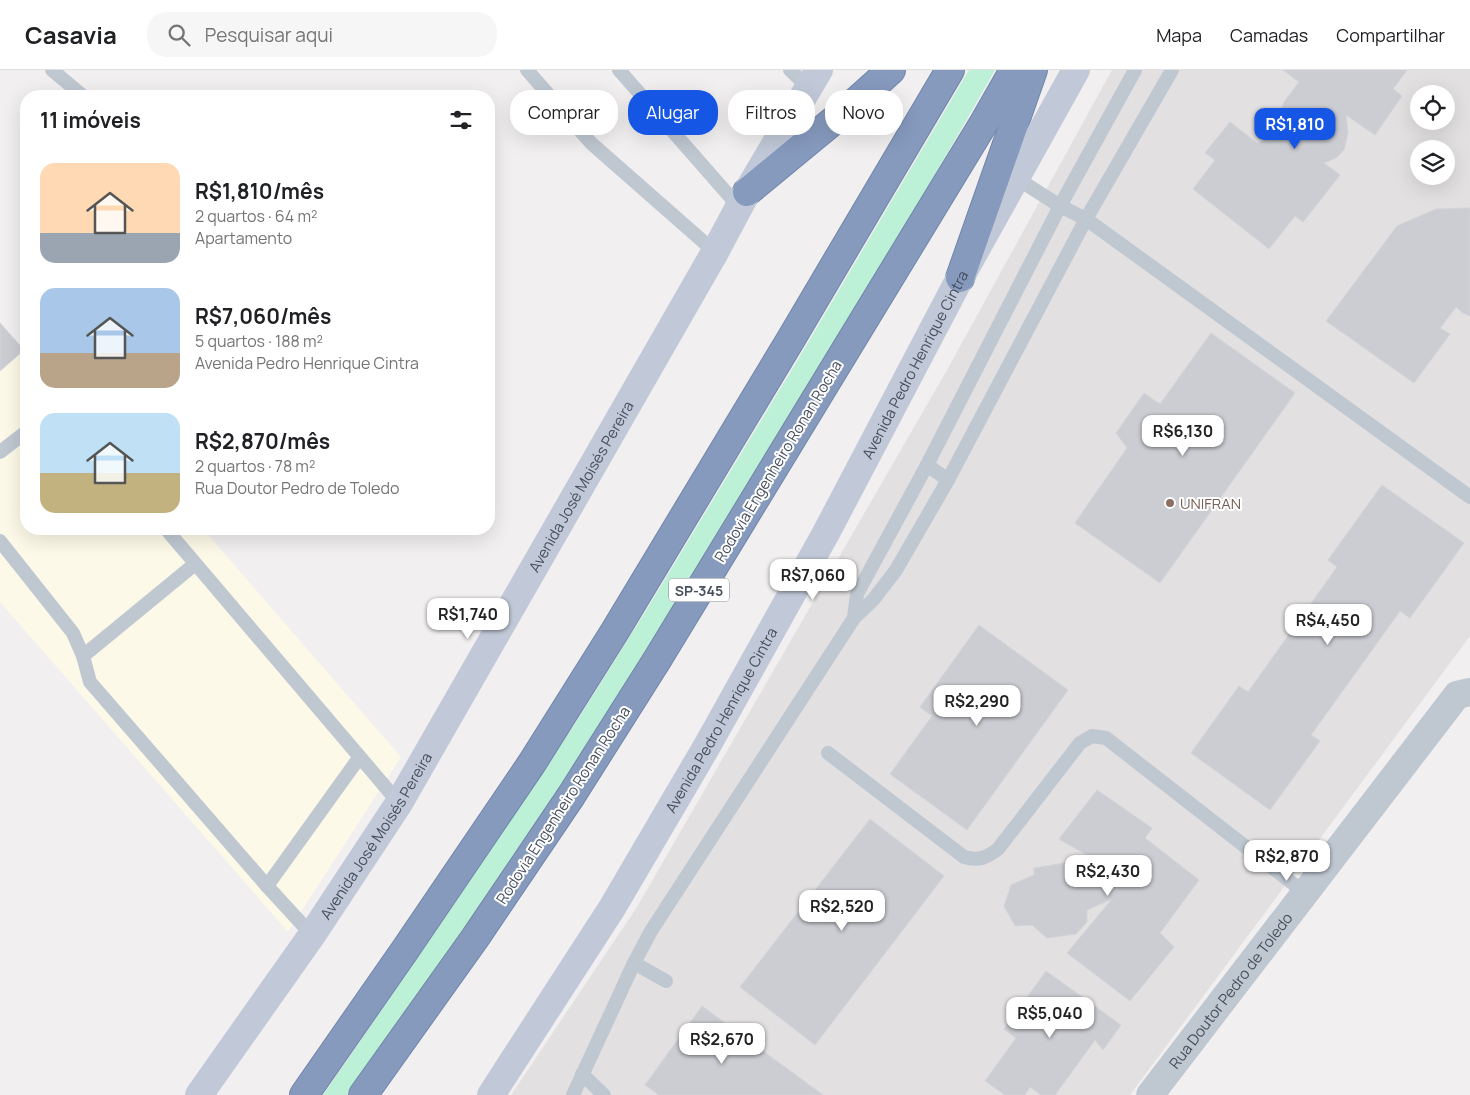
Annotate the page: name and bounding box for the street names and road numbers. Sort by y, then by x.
street label: Avenida Pedro Henrique Cintra [856,266,973,462]
street label: Rodovia Engenheiro Ronan Rocha [709,356,847,566]
street label: Avenida José Moisés Pereira [523,397,638,576]
road number: SP-345 [669,578,729,602]
street label: Avenida Pedro Henrique Cintra [660,623,782,817]
street label: Rodovia Engenheiro Ronan Rocha [491,702,635,908]
street label: Avenida José Moisés Pereira [315,748,437,923]
street label: Rua Doutor Pedro de Toledo [1164,908,1297,1073]

